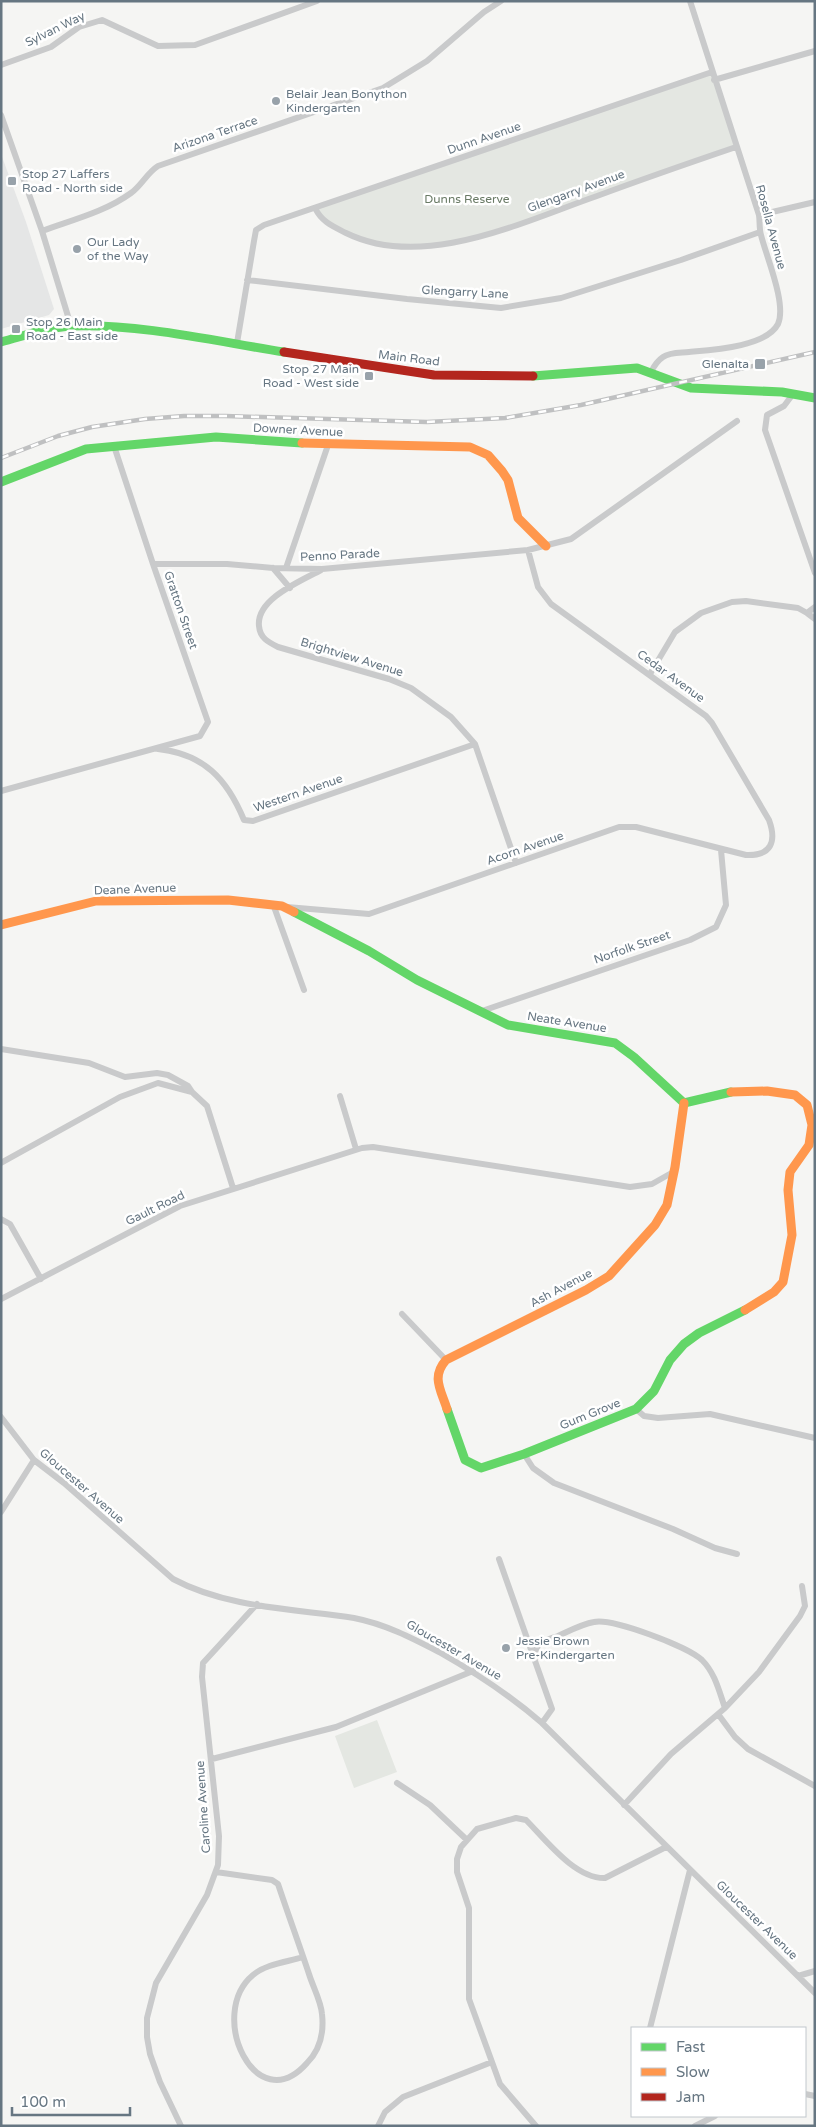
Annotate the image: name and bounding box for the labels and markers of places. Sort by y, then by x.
place label: Belair Jean Bonython Kindergarten [286,87,407,115]
marker: Belair Jean Bonython Kindergarten [270,95,282,107]
place label: Stop 27 Laffers Road - North side [22,167,123,195]
marker: Stop 27 Laffers Road - North side [6,175,18,187]
place label: Our Lady of the Way [87,235,149,263]
marker: Our Lady of the Way [71,243,83,255]
place label: Stop 26 Main Road - East side [26,315,118,343]
marker: Stop 26 Main Road - East side [10,323,22,335]
place label: Glenalta [702,357,749,371]
marker: Glenalta [753,357,767,371]
place label: Stop 27 Main Road - West side [263,362,359,390]
marker: Stop 27 Main Road - West side [363,370,375,382]
place label: Jessie Brown Pre-Kindergarten [516,1634,615,1662]
marker: Jessie Brown Pre-Kindergarten [500,1642,512,1654]

